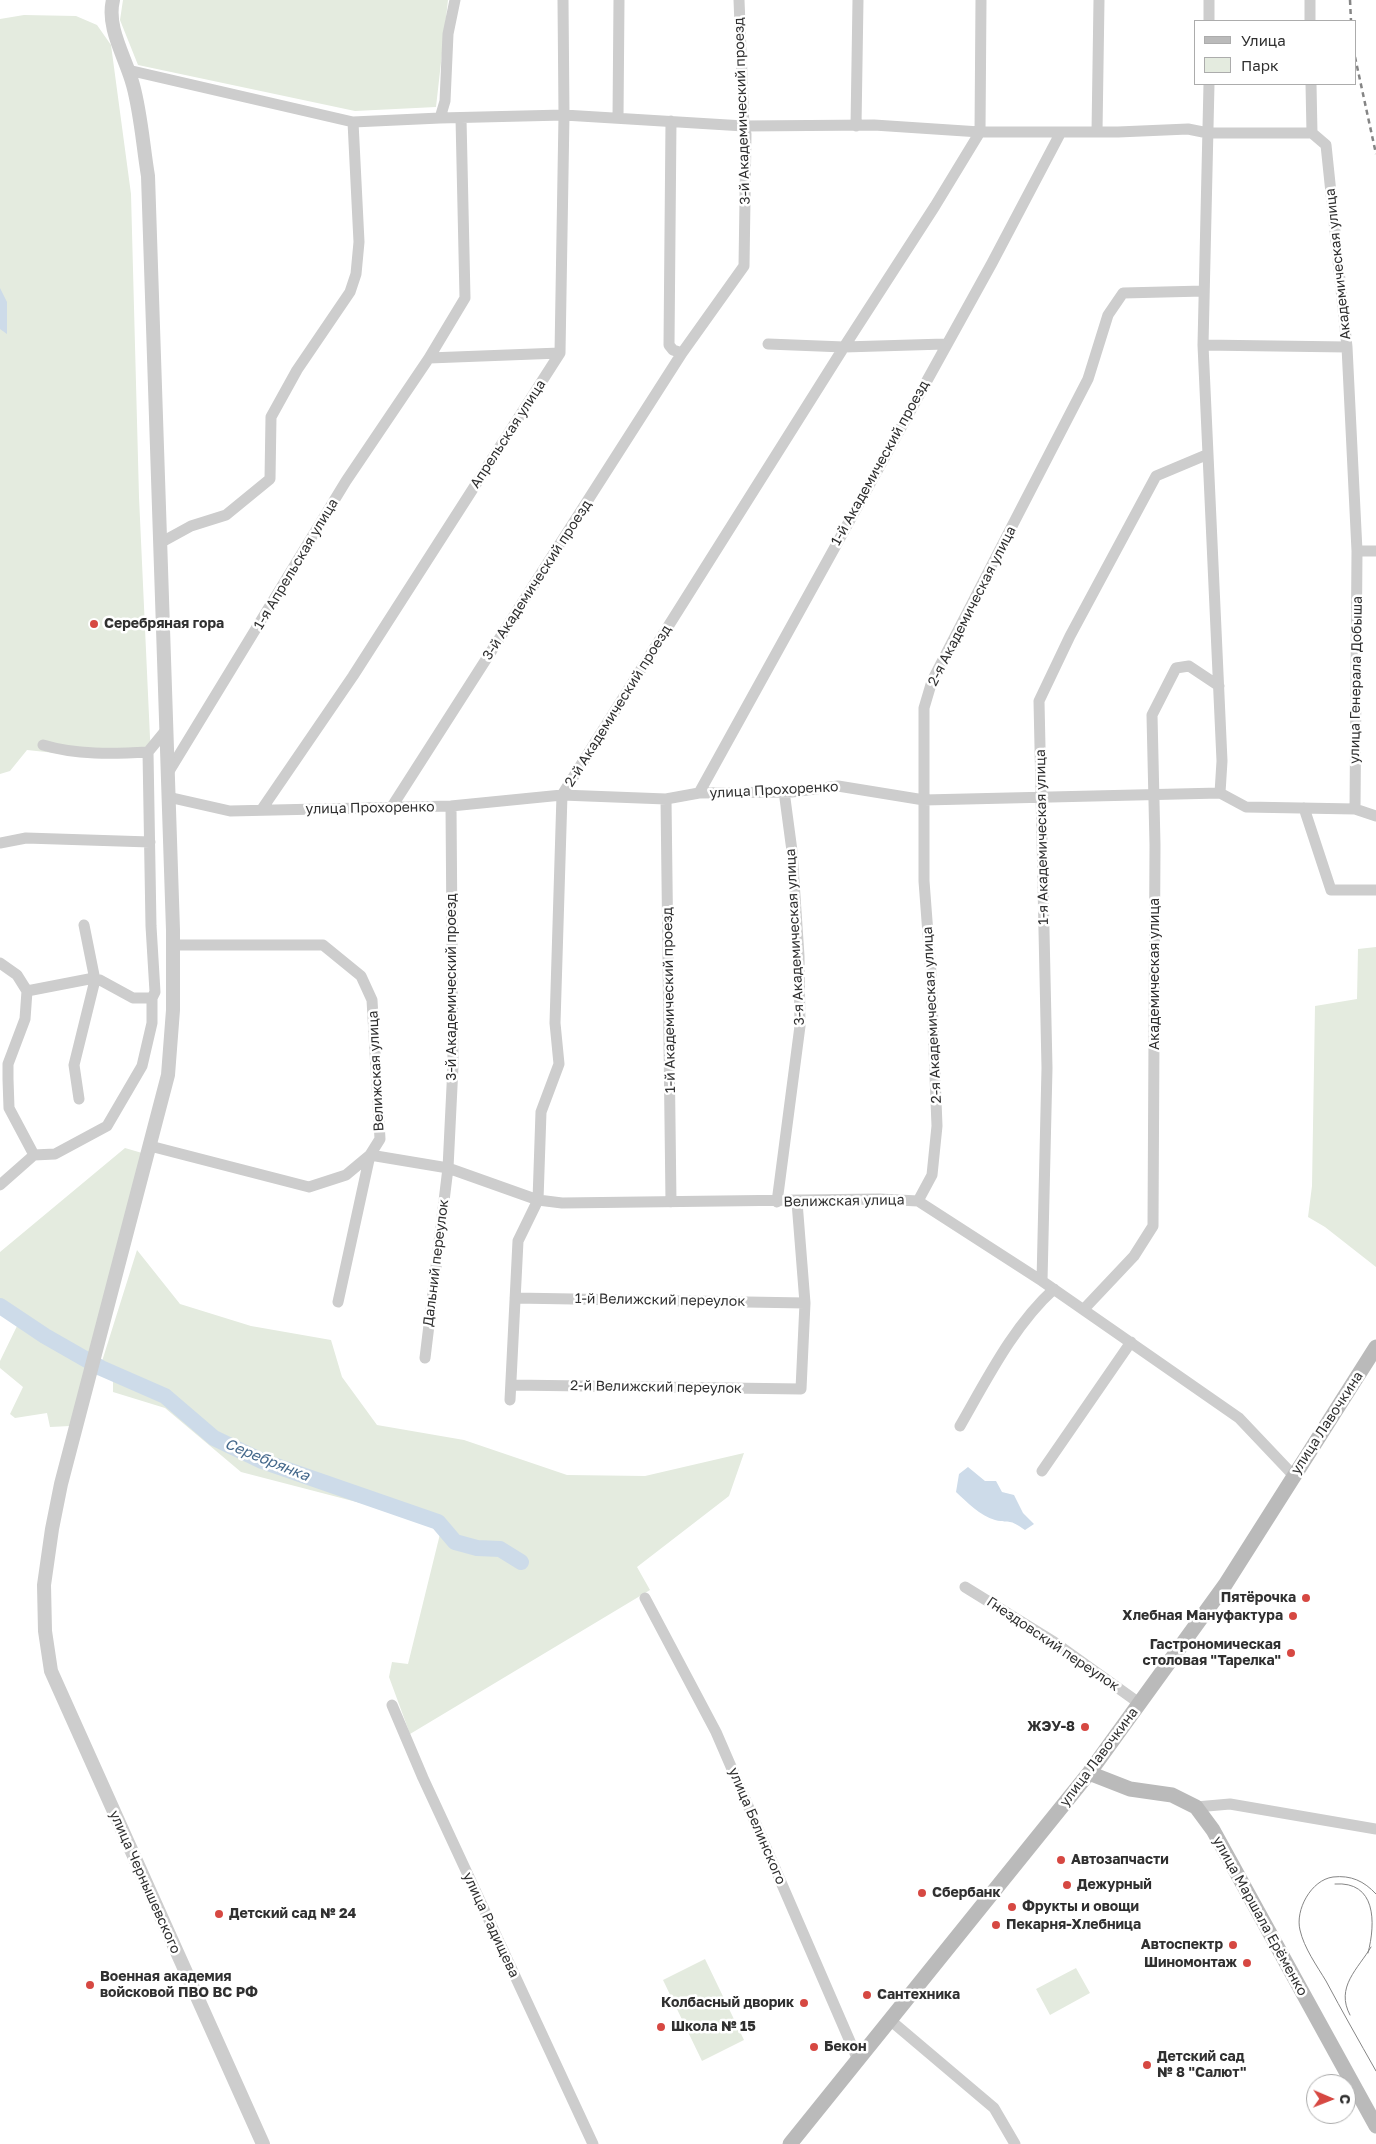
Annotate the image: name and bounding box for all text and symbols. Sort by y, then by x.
street label: 3-й Академический проезд [730,17,754,205]
legend [1194,20,1356,85]
text: Улица [1241,31,1286,49]
text: Парк [1241,56,1279,74]
street label: Академическая улица [1322,187,1354,341]
street label: Апрельская улица [467,377,549,491]
street label: 1-й Академический проезд [828,378,932,548]
street label: 1-я Апрельская улица [250,496,342,632]
street label: 3-й Академический проезд [479,497,595,663]
street label: 2-я Академическая улица [924,523,1020,689]
street label: улица Генерала Добыша [1346,596,1366,764]
place label: Серебряная гора [104,616,224,632]
marker: Серебряная гора [88,618,100,630]
street label: 2-й Академический проезд [561,622,675,790]
street label: 1-я Академическая улица [1032,749,1052,925]
street label: улица Прохоренко [709,778,839,802]
street label: улица Прохоренко [305,798,435,818]
street label: 3-я Академическая улица [782,848,808,1026]
street label: 3-й Академический проезд [444,893,460,1081]
street label: Академическая улица [1147,898,1163,1050]
street label: 1-й Академический проезд [659,907,679,1093]
street label: 2-я Академическая улица [919,926,945,1104]
street label: Велижская улица [364,1010,388,1132]
street label: Велижская улица [783,1192,905,1210]
street label: Дальний переулок [420,1198,452,1328]
street label: 1-й Велижский переулок [575,1290,745,1310]
street label: улица Лавочкина [1287,1368,1367,1478]
street label: 2-й Велижский переулок [570,1377,742,1397]
water label: Серебрянка [222,1435,312,1485]
place label: Пятёрочка [1221,1590,1296,1606]
marker: Пятёрочка [1300,1592,1312,1604]
street label: Гнездовский переулок [983,1593,1123,1695]
place label: Хлебная Мануфактура [1122,1608,1283,1624]
marker: Хлебная Мануфактура [1287,1610,1299,1622]
place label: Гастрономическая столовая "Тарелка" [1142,1637,1281,1670]
marker: Гастрономическая столовая "Тарелка" [1285,1647,1297,1659]
street label: улица Лавочкина [1056,1704,1142,1810]
place label: ЖЭУ-8 [1027,1719,1075,1735]
marker: ЖЭУ-8 [1079,1721,1091,1733]
street label: улица Белинского [725,1765,789,1887]
street label: улица Чернышевского [106,1808,184,1956]
street label: улица Маршала Ерёменко [1209,1833,1311,1999]
place label: Автозапчасти [1071,1852,1169,1868]
marker: Автозапчасти [1055,1854,1067,1866]
street label: улица Радищева [459,1870,523,1980]
place label: Дежурный [1077,1877,1152,1893]
marker: Дежурный [1061,1879,1073,1891]
place label: Сбербанк [932,1885,1001,1901]
marker: Сбербанк [916,1887,928,1899]
place label: Фрукты и овощи [1022,1899,1139,1915]
marker: Фрукты и овощи [1006,1901,1018,1913]
place label: Детский сад № 24 [229,1906,356,1922]
marker: Детский сад № 24 [213,1908,225,1920]
place label: Пекарня-Хлебница [1006,1917,1141,1933]
marker: Пекарня-Хлебница [990,1919,1002,1931]
place label: Автоспектр [1141,1937,1223,1953]
marker: Автоспектр [1227,1939,1239,1951]
place label: Шиномонтаж [1144,1955,1237,1971]
marker: Шиномонтаж [1241,1957,1253,1969]
place label: Военная академия войсковой ПВО ВС РФ [100,1969,258,2001]
marker: Военная академия войсковой ПВО ВС РФ [84,1979,96,1991]
place label: Сантехника [877,1987,960,2003]
marker: Сантехника [861,1989,873,2001]
place label: Колбасный дворик [661,1995,794,2011]
marker: Колбасный дворик [798,1997,810,2009]
place label: Школа № 15 [671,2019,756,2035]
marker: Школа № 15 [655,2021,667,2033]
place label: Бекон [824,2039,867,2055]
marker: Бекон [808,2041,820,2053]
place label: Детский сад № 8 "Салют" [1157,2049,1246,2082]
marker: Детский сад № 8 "Салют" [1141,2059,1153,2071]
north arrow [1306,2074,1356,2124]
text: С [1337,2094,1354,2104]

